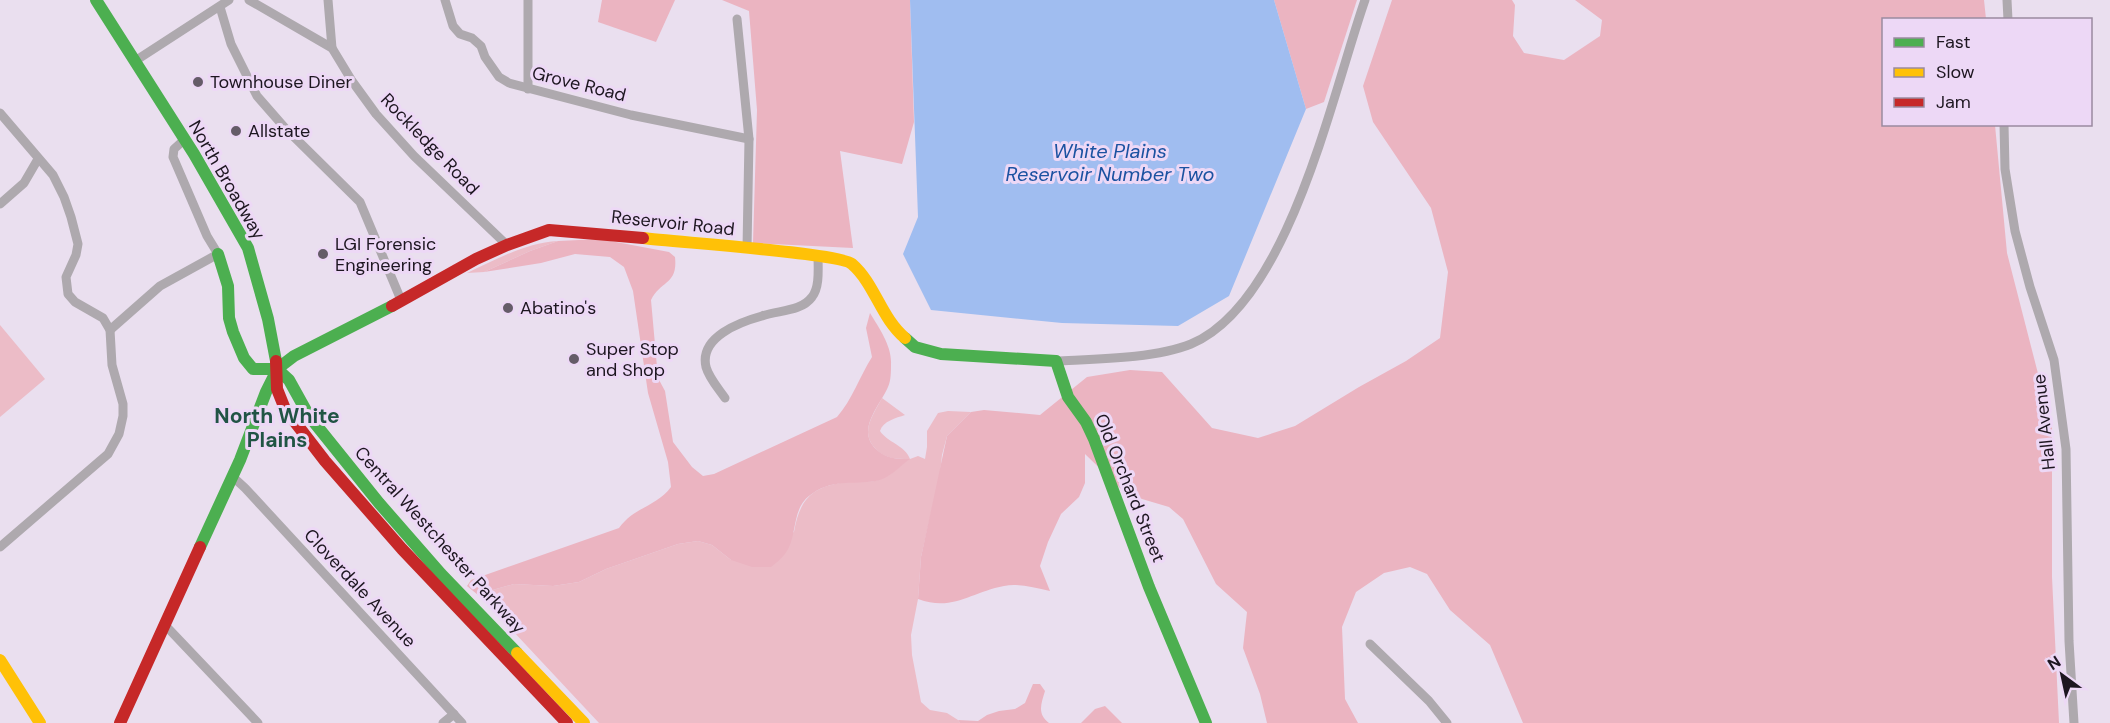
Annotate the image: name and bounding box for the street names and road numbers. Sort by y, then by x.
street label: Grove Road [529,61,629,107]
street label: Rockledge Road [375,88,485,200]
street label: North Broadway [183,116,271,244]
street label: Reservoir Road [610,205,736,241]
street label: Hall Avenue [2027,373,2061,471]
street label: Old Orchard Street [1089,410,1171,566]
street label: Central Westchester Parkway [349,441,531,639]
street label: Cloverdale Avenue [299,524,421,652]

